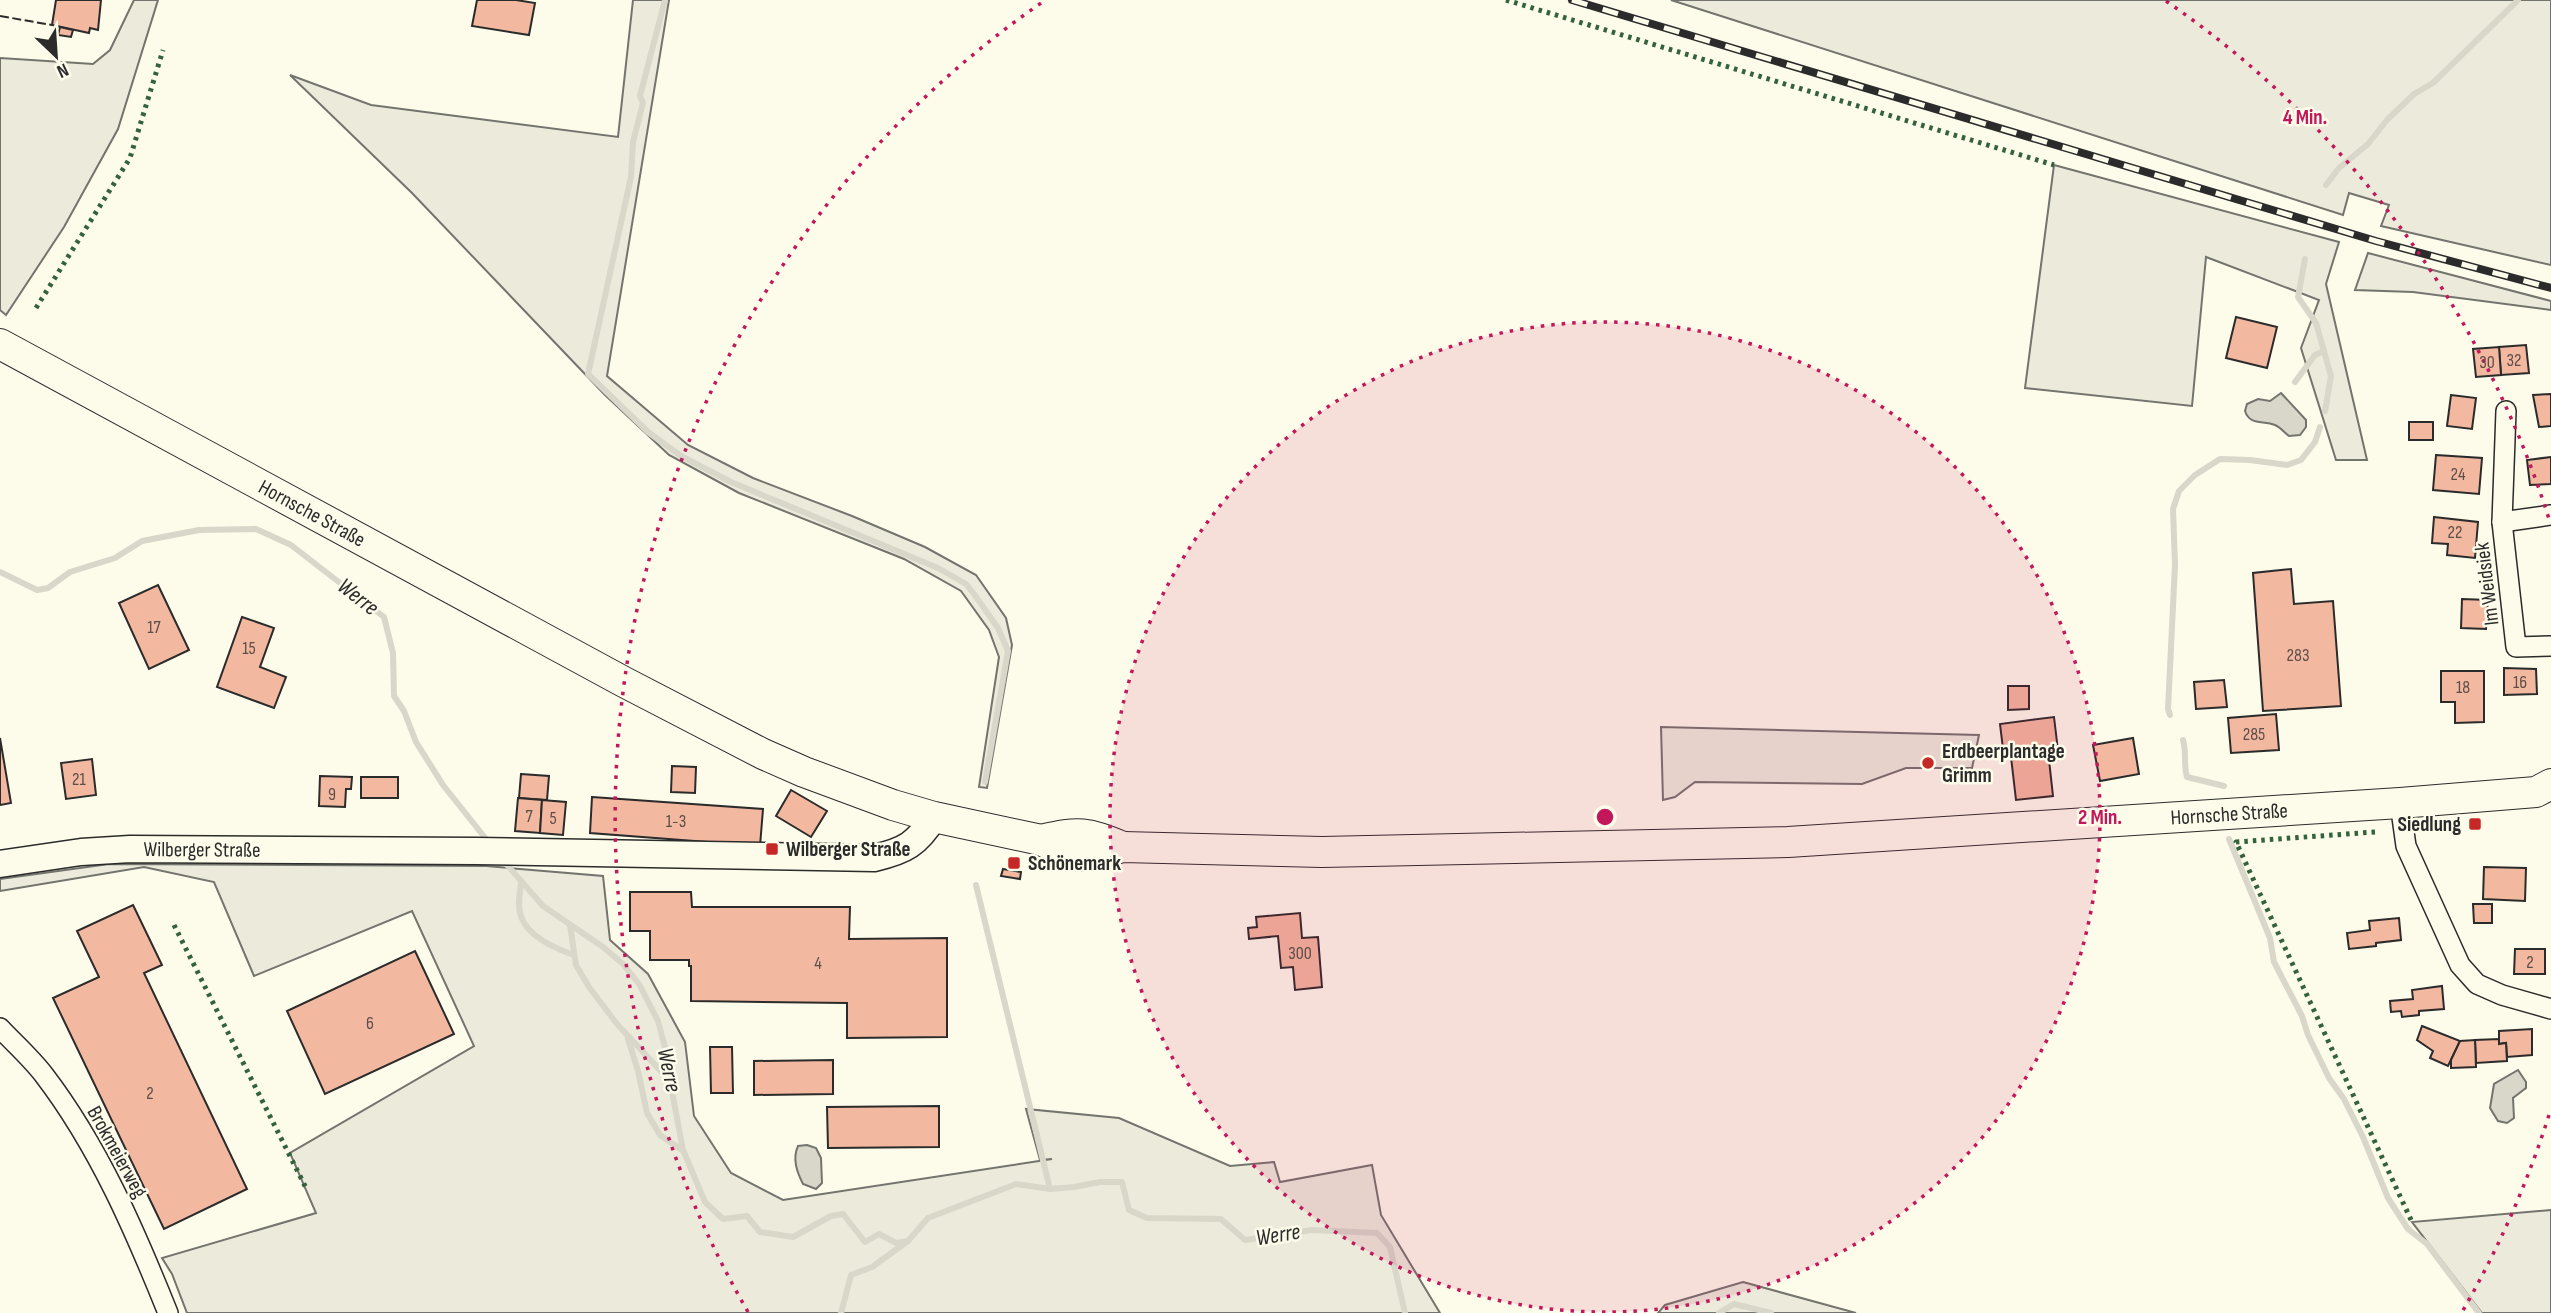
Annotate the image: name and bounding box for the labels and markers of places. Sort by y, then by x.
place label: Erdbeerplantage Grimm [1942,739,2065,788]
marker: Erdbeerplantage Grimm [1920,755,1936,771]
centre of rings [1593,805,1617,829]
place label: Siedlung [2398,812,2461,837]
marker: Siedlung [2467,816,2483,832]
place label: Wilberger Straße [786,837,911,862]
marker: Wilberger Straße [764,841,780,857]
place label: Schönemark [1028,851,1121,876]
marker: Schönemark [1006,855,1022,871]

